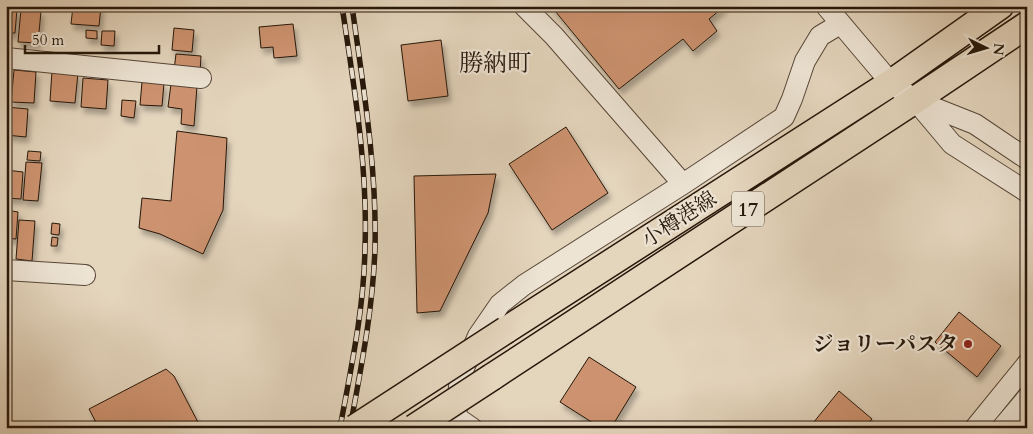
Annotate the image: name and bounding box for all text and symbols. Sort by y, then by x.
scale bar [25,22,159,54]
north arrow [960,22,1010,72]
text: 50 m [32,30,64,50]
text: N [988,42,1008,56]
district label: 勝納町 [459,47,531,80]
street label: 小樽港線 [636,184,722,254]
road number: 17 [732,192,764,226]
place label: ジョリーパスタ [812,330,958,359]
marker: ジョリーパスタ [962,338,974,350]

